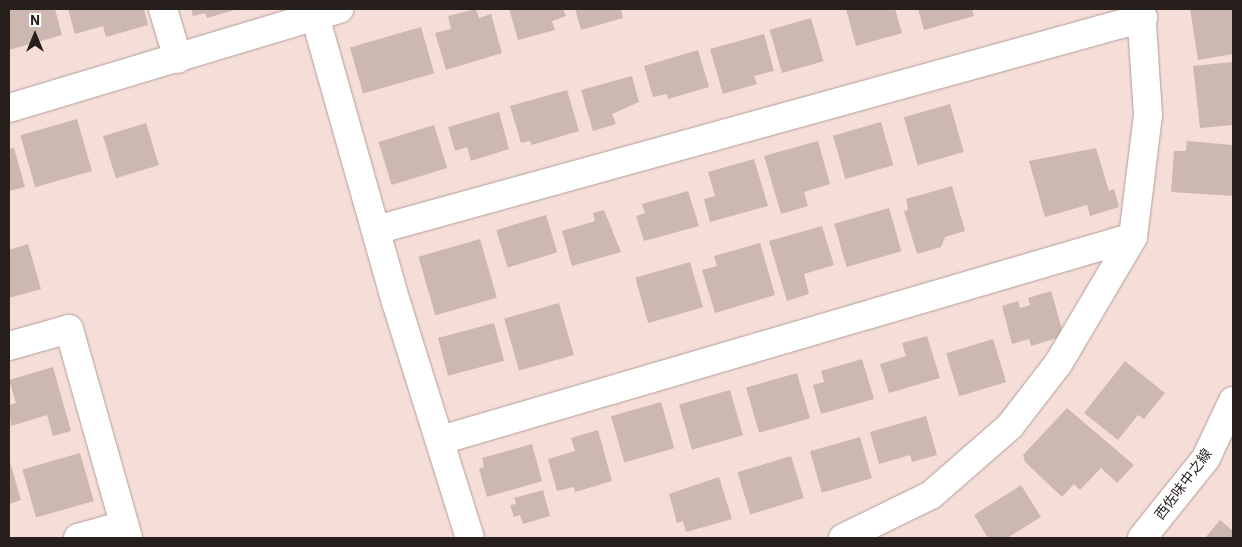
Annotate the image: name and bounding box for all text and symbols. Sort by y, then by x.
north arrow [10,10,60,60]
text: N [30,11,40,29]
street label: 西佐味中之線 [1151,445,1215,523]

